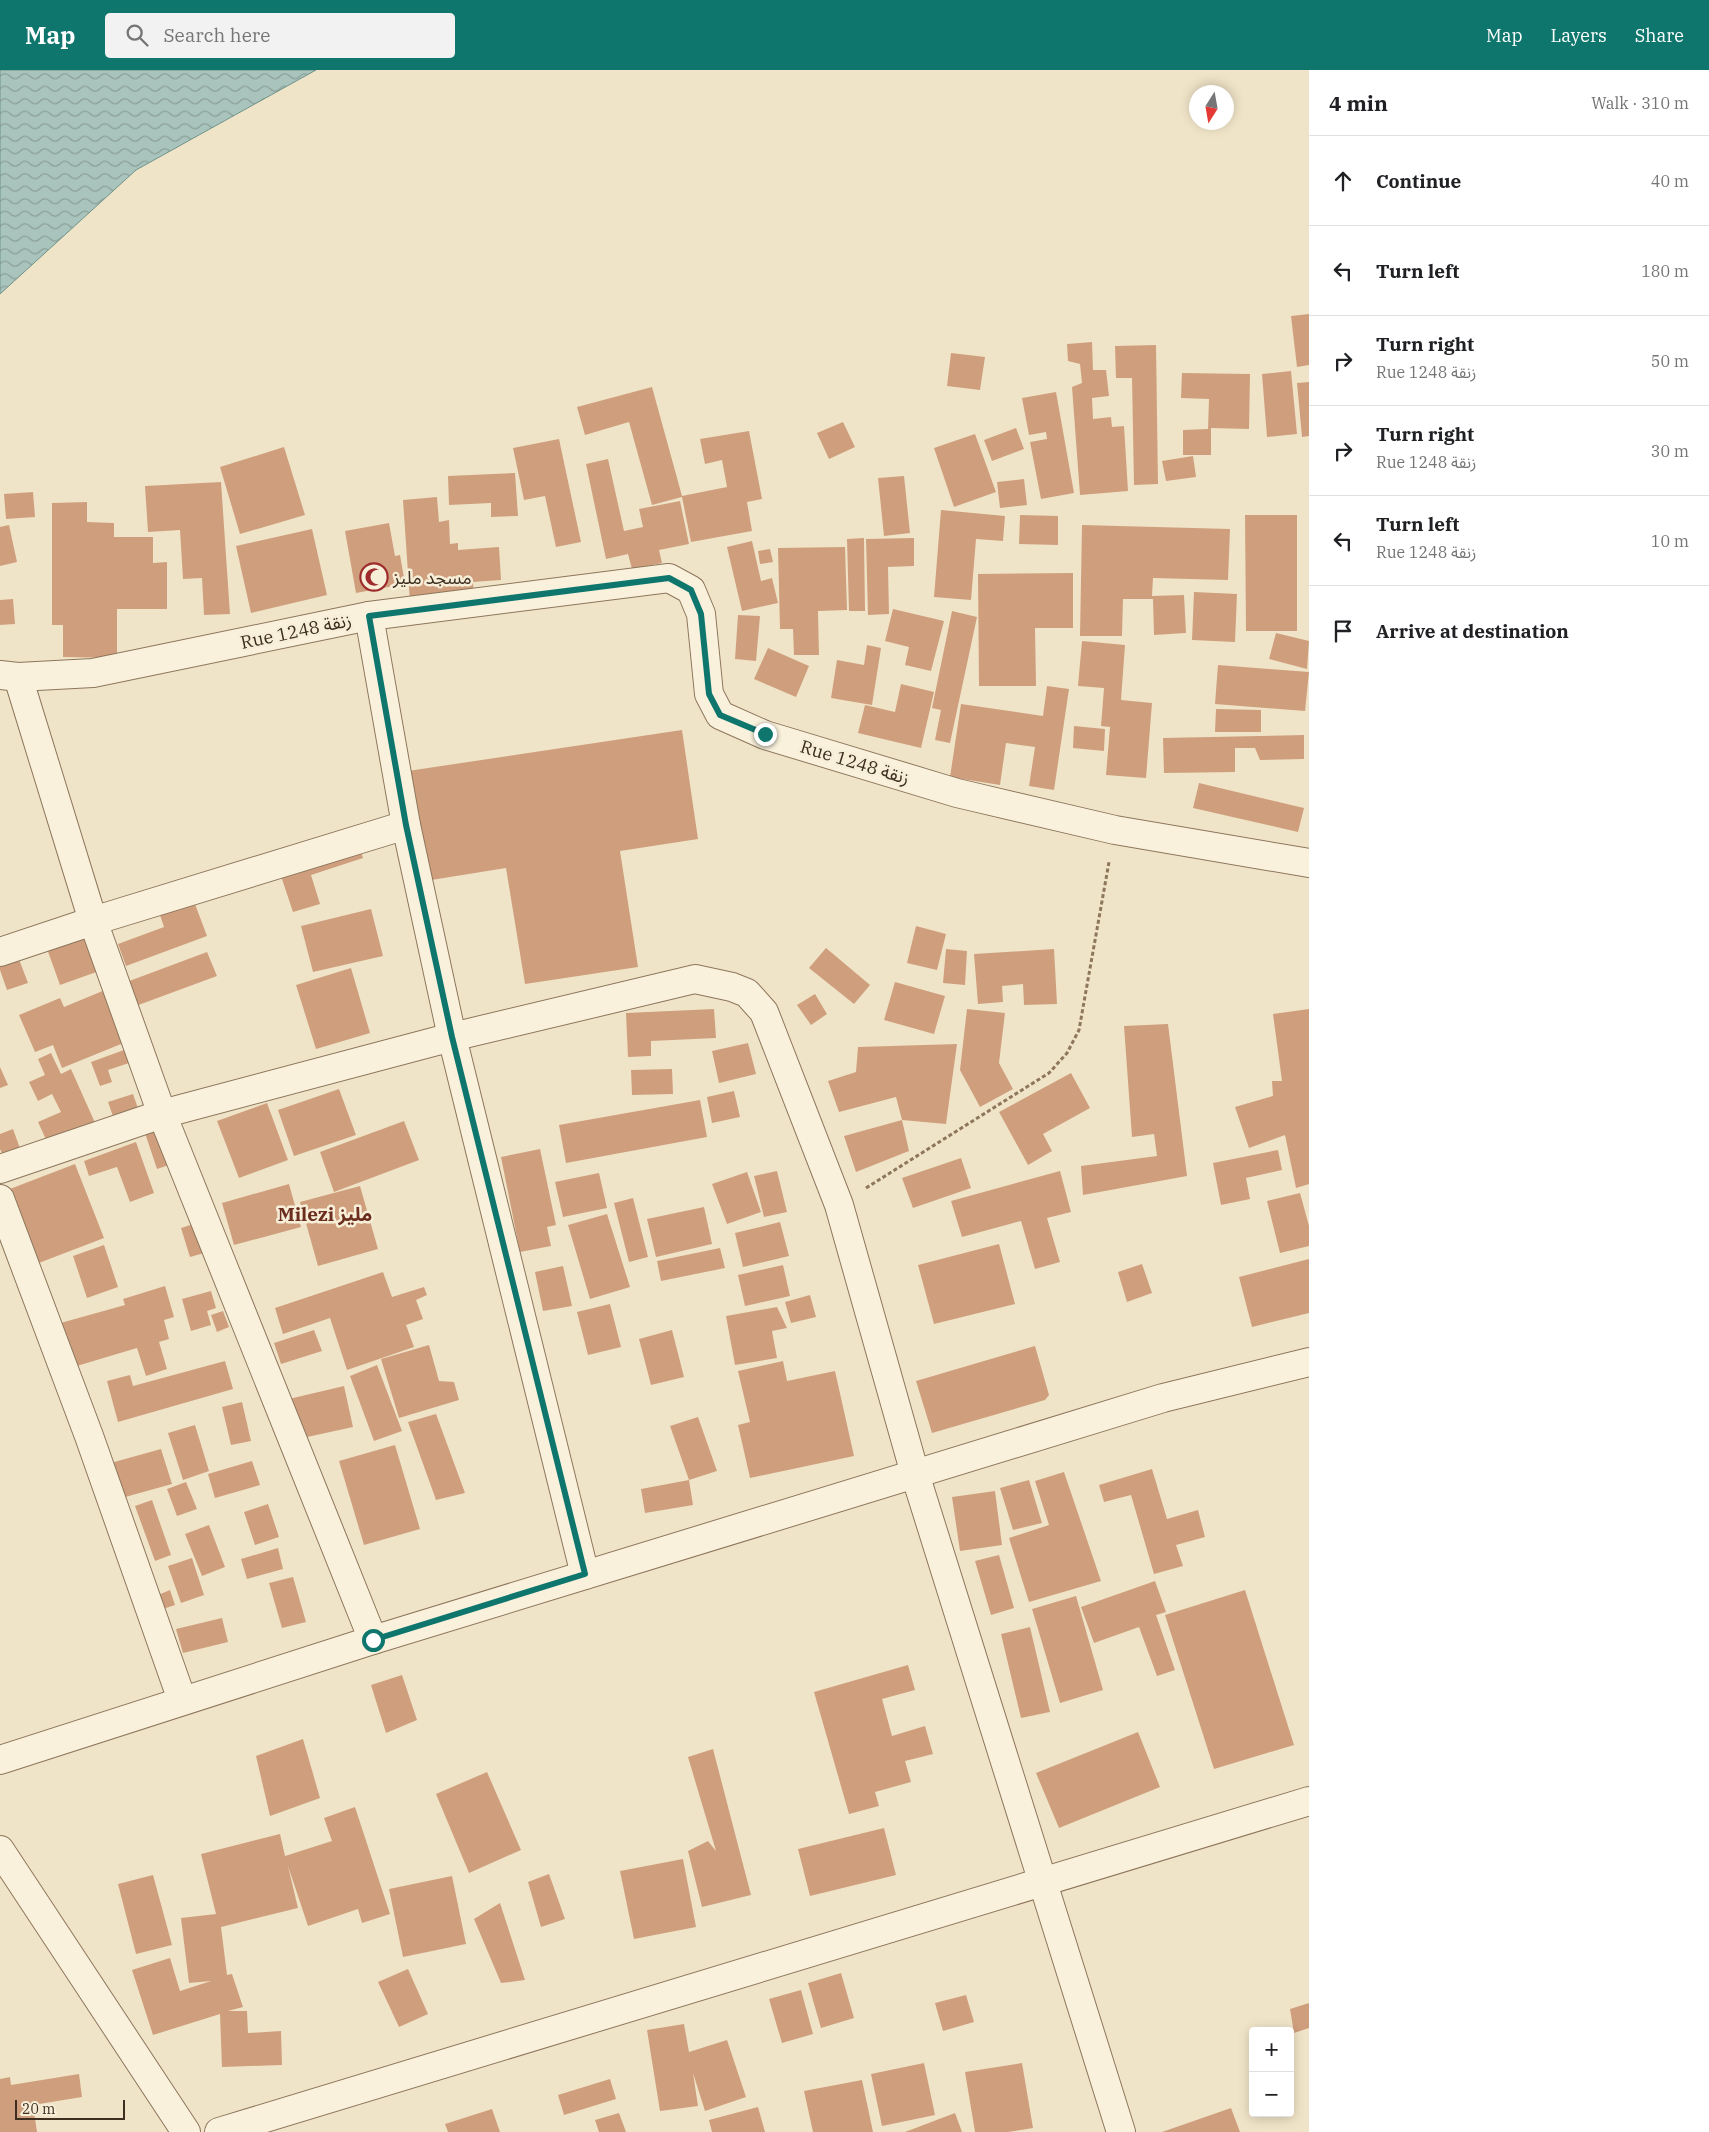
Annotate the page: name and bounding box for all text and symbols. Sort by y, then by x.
search box [105,13,455,58]
text: Map [25,19,75,51]
icon: search [123,21,151,49]
text: Search here [163,23,270,47]
text: Map [1486,24,1523,47]
text: Layers [1551,24,1607,47]
text: Share [1635,24,1684,47]
north arrow [1189,85,1234,130]
text: 4 min [1329,89,1388,117]
text: Walk · 310 m [1591,93,1689,113]
icon: ahead [1329,167,1357,195]
text: Continue [1376,169,1461,193]
text: 40 m [1651,171,1689,191]
icon: left [1329,257,1357,285]
text: Turn left [1376,259,1459,283]
text: 180 m [1641,261,1689,281]
text: Turn right [1376,332,1474,356]
icon: right [1329,347,1357,375]
text: 50 m [1651,351,1689,371]
text: Rue 1248 زنقة [1376,362,1476,382]
text: Turn right [1376,422,1474,446]
icon: right [1329,437,1357,465]
text: 30 m [1651,441,1689,461]
text: Rue 1248 زنقة [1376,452,1476,472]
text: Turn left [1376,512,1459,536]
icon: left [1329,527,1357,555]
text: 10 m [1651,531,1689,551]
text: Rue 1248 زنقة [1376,542,1476,562]
mosque icon: مسجد مليز [359,562,389,592]
place label: مسجد مليز [392,566,472,589]
street label: Rue 1248 زنقة [238,608,354,654]
icon: arrive [1329,617,1357,645]
text: Arrive at destination [1376,619,1569,643]
route end [754,723,777,746]
street label: Rue 1248 زنقة [798,734,912,790]
district label: Milezi مليز [278,1202,372,1226]
route start [362,1629,385,1652]
map controls [1249,2027,1294,2117]
button: + [1249,2027,1294,2072]
button: − [1249,2072,1294,2117]
scale bar [15,2097,125,2120]
text: 20 m [22,2100,55,2118]

